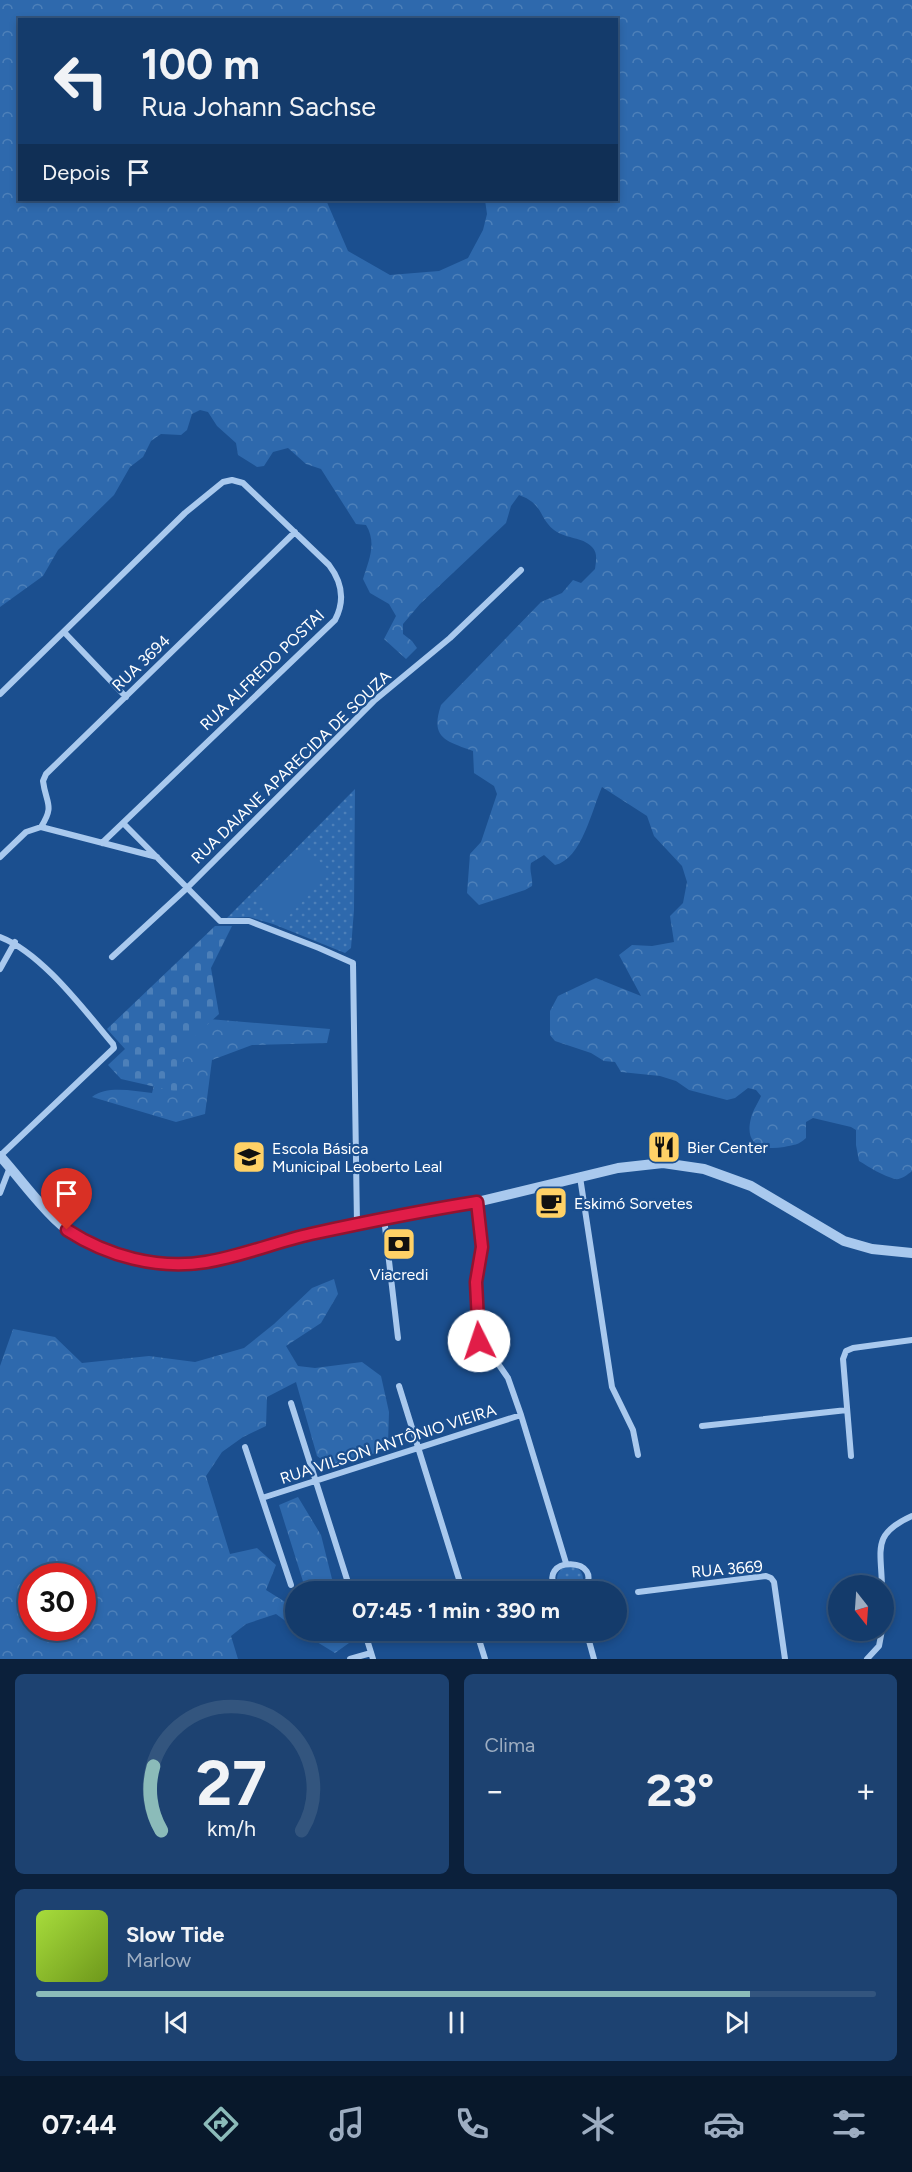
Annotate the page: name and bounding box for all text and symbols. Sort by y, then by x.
text: 100 m [141,39,260,90]
icon: left [42,42,120,120]
text: Rua Johann Sachse [141,90,376,123]
icon: arrive [122,156,155,189]
text: Depois [42,159,110,186]
street label: RUA ALFREDO POSTAI [196,606,328,734]
street label: RUA 3694 [108,631,174,695]
street label: RUA DAIANE APARECIDA DE SOUZA [187,666,395,868]
restaurant icon: Bier Center [646,1129,682,1165]
place label: Bier Center [687,1138,769,1157]
school or university icon: Escola Básica Municipal Leoberto Leal [231,1139,267,1175]
place label: Escola Básica Municipal Leoberto Leal [272,1139,442,1176]
pin [41,1168,92,1230]
icon: arrive [50,1177,83,1210]
cafe icon: Eskimó Sorvetes [533,1185,569,1221]
place label: Eskimó Sorvetes [574,1194,693,1213]
bank icon: Viacredi [381,1226,417,1262]
place label: Viacredi [370,1265,428,1284]
position arrow [447,1309,511,1373]
street label: RUA VILSON ANTÔNIO VIEIRA [278,1400,499,1488]
street label: RUA 3669 [690,1556,764,1582]
speed limit sign: 30 [18,1563,96,1641]
north arrow [828,1575,894,1641]
map controls [828,1575,894,1641]
text: 07:45 · 1 min · 390 m [352,1597,560,1624]
text: Clima [485,1733,535,1757]
text: 27 [196,1746,267,1821]
text: 23° [646,1763,714,1817]
text: − [485,1771,505,1810]
text: + [855,1771,876,1810]
text: km/h [207,1816,256,1841]
text: Slow Tide [126,1921,225,1948]
text: Marlow [126,1948,191,1972]
icon: previous [160,2006,193,2039]
icon: pause [440,2006,473,2039]
icon: next [720,2006,753,2039]
icon: directions [200,2103,242,2145]
icon: music [326,2103,368,2145]
icon: phone [451,2103,493,2145]
icon: climate [577,2103,619,2145]
icon: car [703,2103,745,2145]
icon: filters [828,2103,870,2145]
text: 07:44 [42,2108,117,2141]

